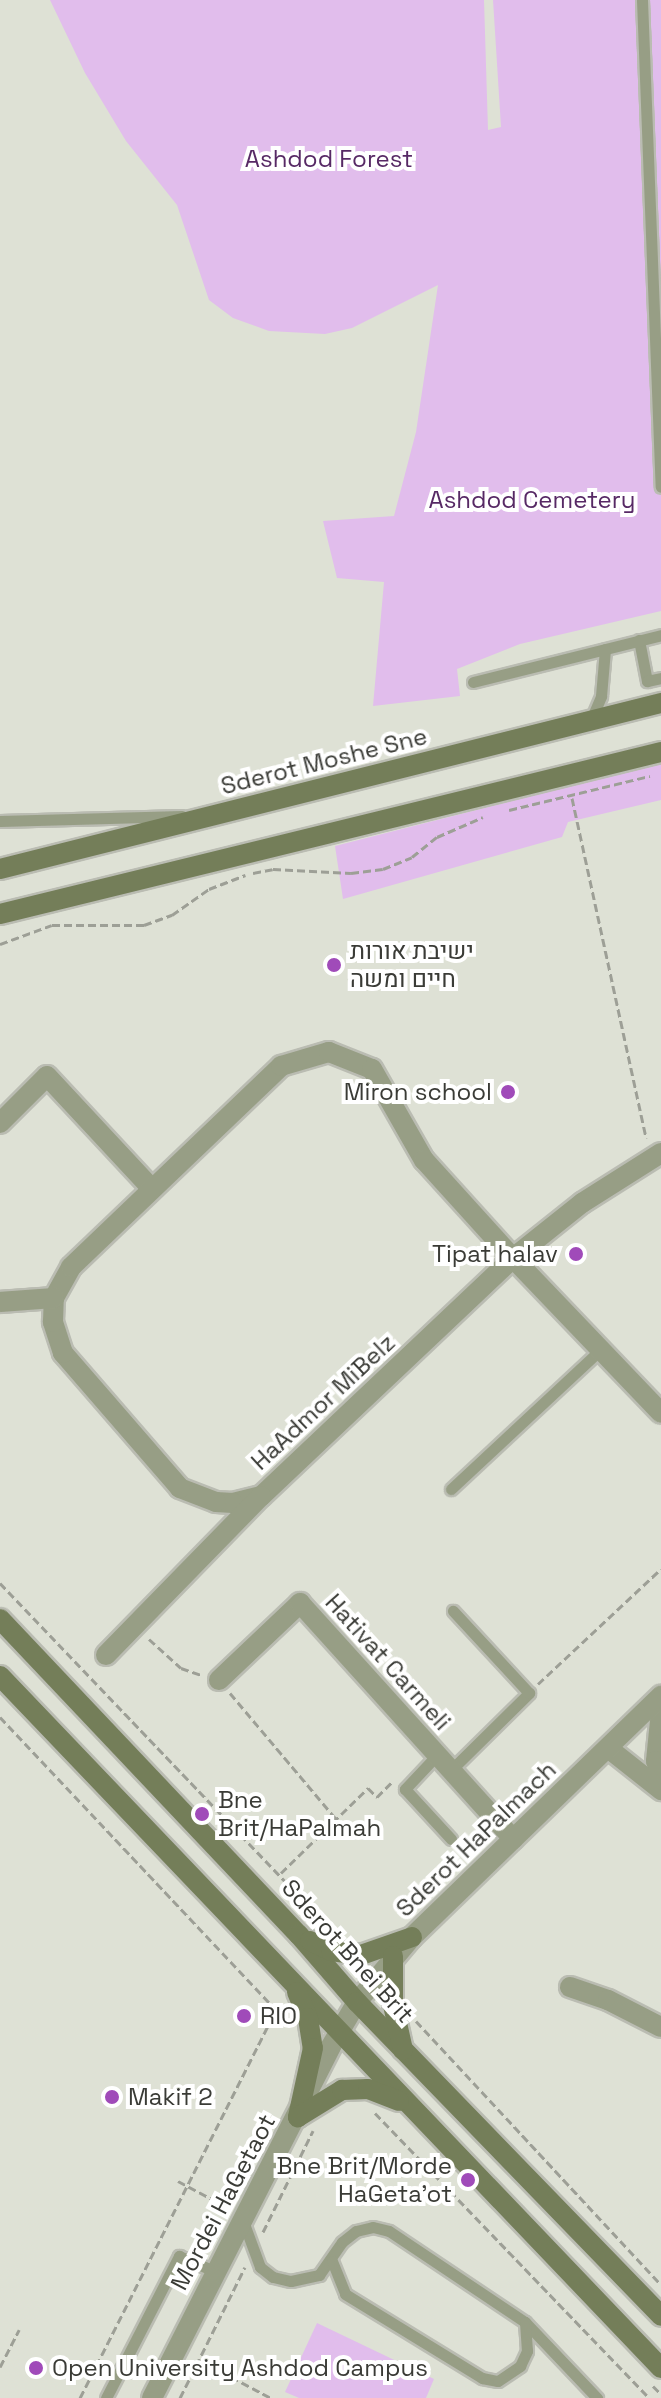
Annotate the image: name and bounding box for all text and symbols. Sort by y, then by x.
park label: Ashdod Forest [245,145,413,173]
park label: Ashdod Cemetery [429,486,635,514]
street label: Sderot Moshe Sne [218,721,430,801]
place label: ישיבת אורות חיים ומשה [350,937,474,993]
marker: ישיבת אורות חיים ומשה [325,956,343,974]
place label: Miron school [344,1078,492,1106]
marker: Miron school [499,1083,517,1101]
place label: Tipat halav [432,1240,558,1268]
marker: Tipat halav [565,1243,587,1265]
street label: HaAdmor MiBelz [245,1328,401,1476]
street label: Hativat Carmeli [319,1588,457,1736]
street label: Sderot HaPalmach [390,1755,562,1923]
place label: Bne Brit/HaPalmah [218,1786,381,1842]
marker: Bne Brit/HaPalmah [193,1805,211,1823]
street label: Sderot Bnei Brit [276,1873,420,2029]
place label: RIO [260,2002,297,2030]
marker: RIO [235,2007,253,2025]
place label: Makif 2 [128,2083,213,2111]
marker: Makif 2 [103,2088,121,2106]
street label: Mordei HaGetaot [165,2109,281,2295]
place label: Bne Brit/Morde HaGeta'ot [276,2152,452,2208]
marker: Bne Brit/Morde HaGeta'ot [459,2171,477,2189]
place label: Open University Ashdod Campus [52,2354,428,2382]
marker: Open University Ashdod Campus [27,2359,45,2377]

